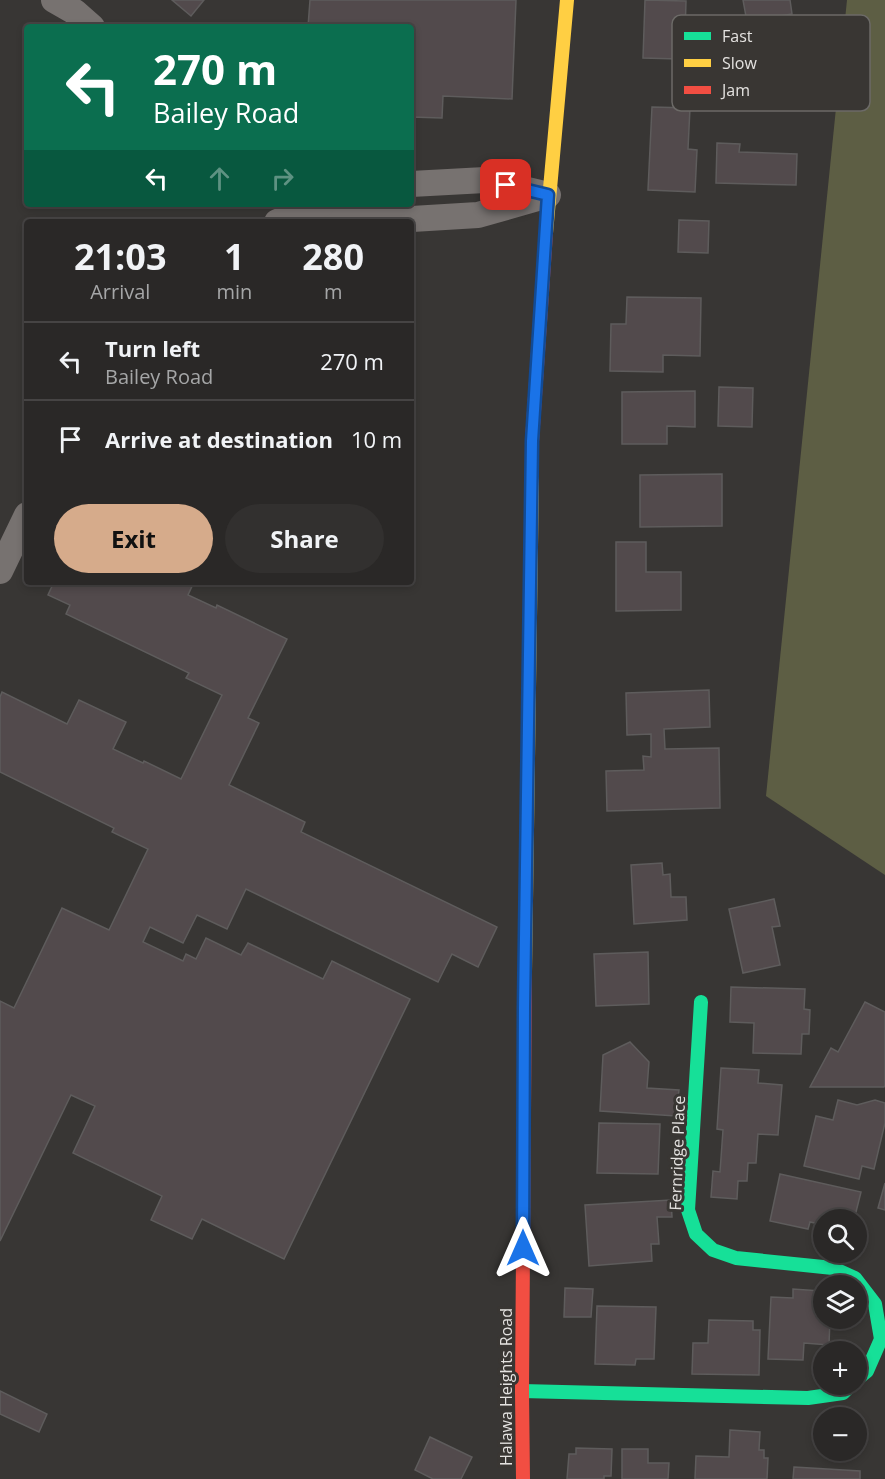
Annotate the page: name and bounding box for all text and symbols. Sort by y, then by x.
legend [672,15,870,111]
text: Fast [722,25,753,47]
text: 270 m [153,40,277,97]
icon: left [54,48,132,126]
text: Slow [722,52,757,74]
text: Jam [720,79,750,101]
text: Bailey Road [153,94,299,131]
pin [480,159,531,210]
icon: left [140,162,173,195]
icon: ahead [203,162,236,195]
icon: right [266,162,299,195]
icon: arrive [489,168,522,201]
text: 21:03 [74,232,167,281]
text: 1 [224,232,245,281]
text: 280 [302,232,364,281]
text: Arrival [90,278,150,305]
text: min [216,278,252,305]
text: m [324,278,342,305]
text: Turn left [105,333,200,363]
icon: left [54,345,87,378]
text: 270 m [320,346,384,376]
text: Bailey Road [105,363,213,390]
icon: arrive [54,423,87,456]
text: Arrive at destination [105,424,333,454]
text: 10 m [351,424,402,454]
button: Exit [54,504,213,573]
button: Share [225,504,384,573]
street label: Fernridge Place [664,1095,690,1211]
map controls [813,1209,867,1461]
button: search [813,1209,867,1263]
position arrow [491,1216,555,1280]
button: layers [813,1275,867,1329]
street label: Halawa Heights Road [495,1308,517,1466]
button: + [813,1341,867,1395]
button: − [813,1407,867,1461]

